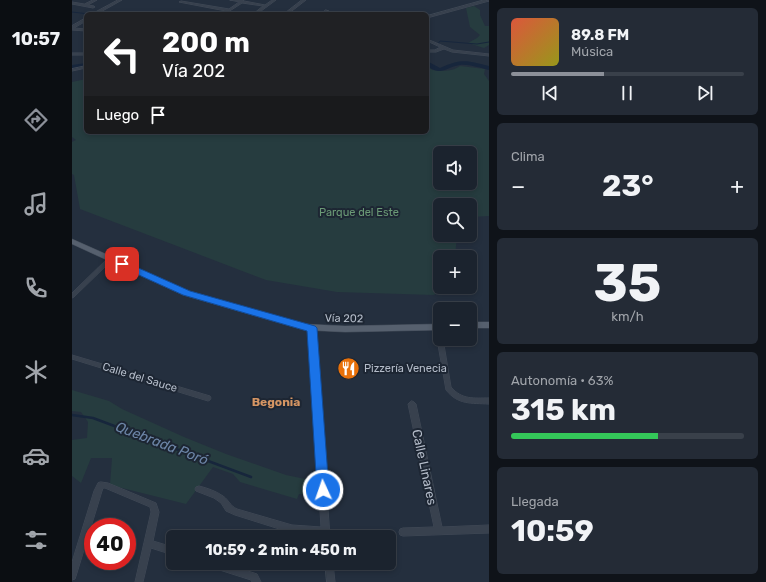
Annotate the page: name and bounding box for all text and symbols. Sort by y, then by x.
text: 200 m [162,26,250,59]
text: 89.8 FM [571,26,629,44]
text: 10:57 [12,28,60,50]
icon: left [96,28,148,80]
text: Música [571,44,613,59]
text: Vía 202 [162,60,225,82]
icon: previous [539,82,561,104]
icon: pause [616,82,638,104]
icon: next [694,82,716,104]
icon: arrive [147,104,169,126]
icon: directions [22,106,50,134]
text: Luego [96,106,139,124]
map controls [433,146,477,346]
button: sound [433,146,477,190]
text: Clima [511,149,545,164]
text: 23° [602,168,654,204]
text: − [511,173,525,200]
text: + [730,173,744,200]
icon: music [22,190,50,218]
button: search [433,198,477,242]
park label: Parque del Este [319,206,399,219]
pin [105,247,139,281]
button: + [433,250,477,294]
text: 35 [594,252,661,314]
icon: arrive [111,253,133,275]
icon: phone [22,274,50,302]
button: − [433,302,477,346]
text: km/h [611,309,644,324]
street label: Vía 202 [325,312,363,325]
restaurant icon: Pizzería Venecia [336,355,362,381]
icon: climate [22,358,50,386]
street label: Calle del Sauce [101,360,179,395]
place label: Pizzería Venecia [364,362,447,375]
text: Autonomía · 63% [511,373,613,388]
text: 315 km [511,392,616,428]
district label: Begonia [252,395,300,409]
water label: Quebrada Poró [113,418,211,469]
street label: Calle Linares [409,428,440,507]
icon: car [22,442,50,470]
position arrow [302,469,344,511]
text: Llegada [511,494,559,509]
text: 10:59 [511,513,594,549]
speed limit sign: 40 [84,518,136,570]
icon: filters [22,526,50,554]
text: 10:59 · 2 min · 450 m [205,541,357,559]

